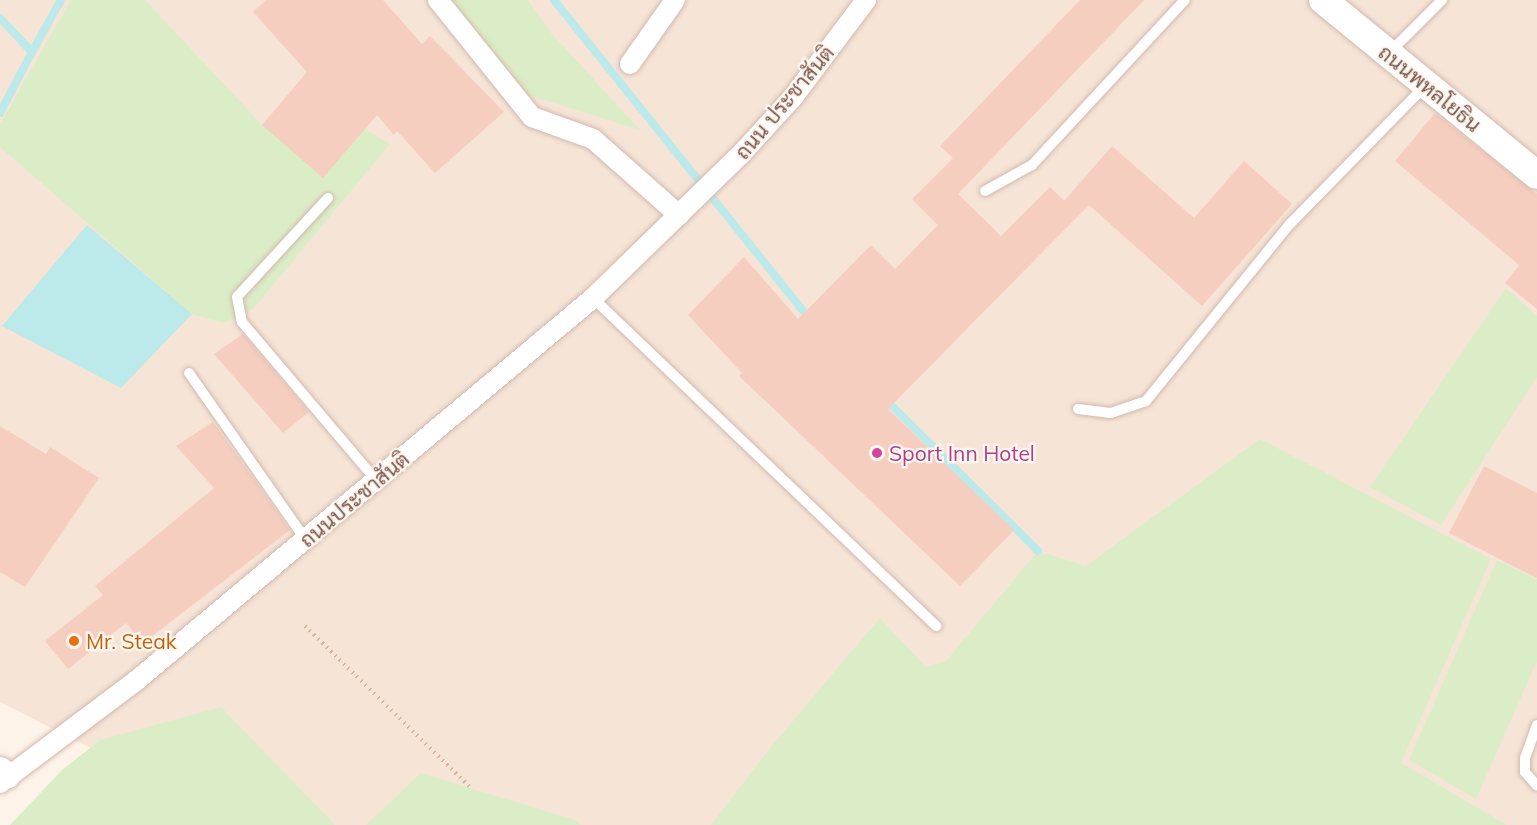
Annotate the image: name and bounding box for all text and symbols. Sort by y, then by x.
street label: ถนนพหลโยธิน [1374,39,1486,137]
street label: ถนน ประชาสันติ [729,40,839,164]
place label: Sport Inn Hotel [889,440,1035,466]
street label: ถนนประชาสันติ [294,446,414,552]
marker: Sport Inn Hotel [870,446,884,460]
place label: Mr. Steak [86,628,177,654]
marker: Mr. Steak [67,634,81,648]

